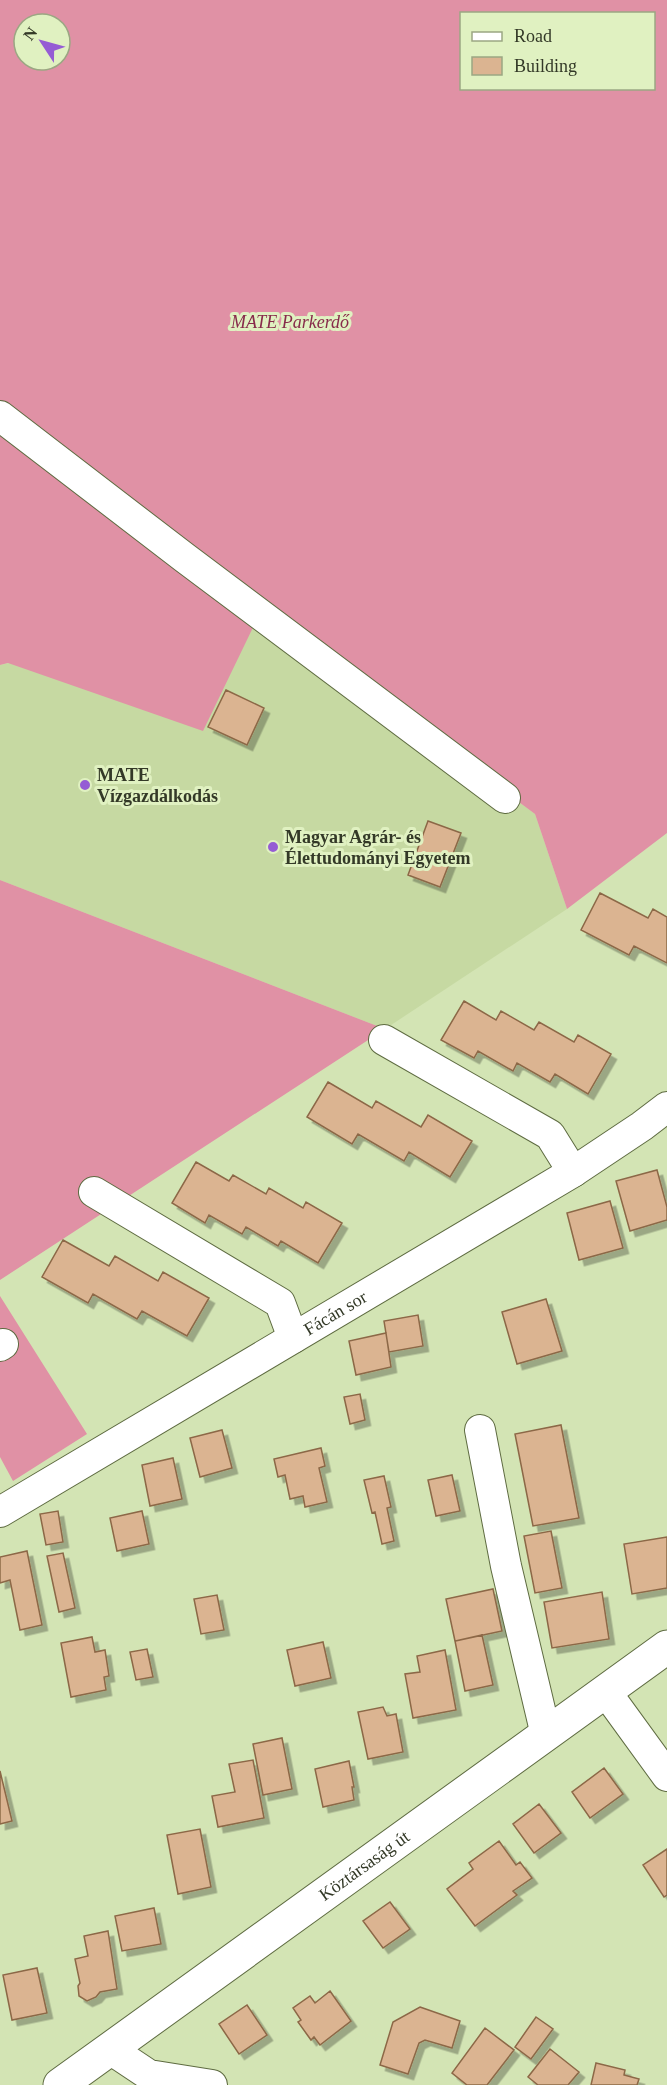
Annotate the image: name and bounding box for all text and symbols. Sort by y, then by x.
north arrow [12,12,72,72]
legend [460,12,655,90]
text: N [20,23,41,43]
text: Road [514,26,552,46]
text: Building [514,56,577,76]
park label: MATE Parkerdő [230,312,350,332]
place label: MATE Vízgazdálkodás [97,765,218,806]
marker: MATE Vízgazdálkodás [78,778,92,792]
place label: Magyar Agrár- és Élettudományi Egyetem [285,827,470,868]
marker: Magyar Agrár- és Élettudományi Egyetem [266,840,280,854]
street label: Fácán sor [300,1287,370,1339]
street label: Köztársaság út [315,1826,413,1905]

